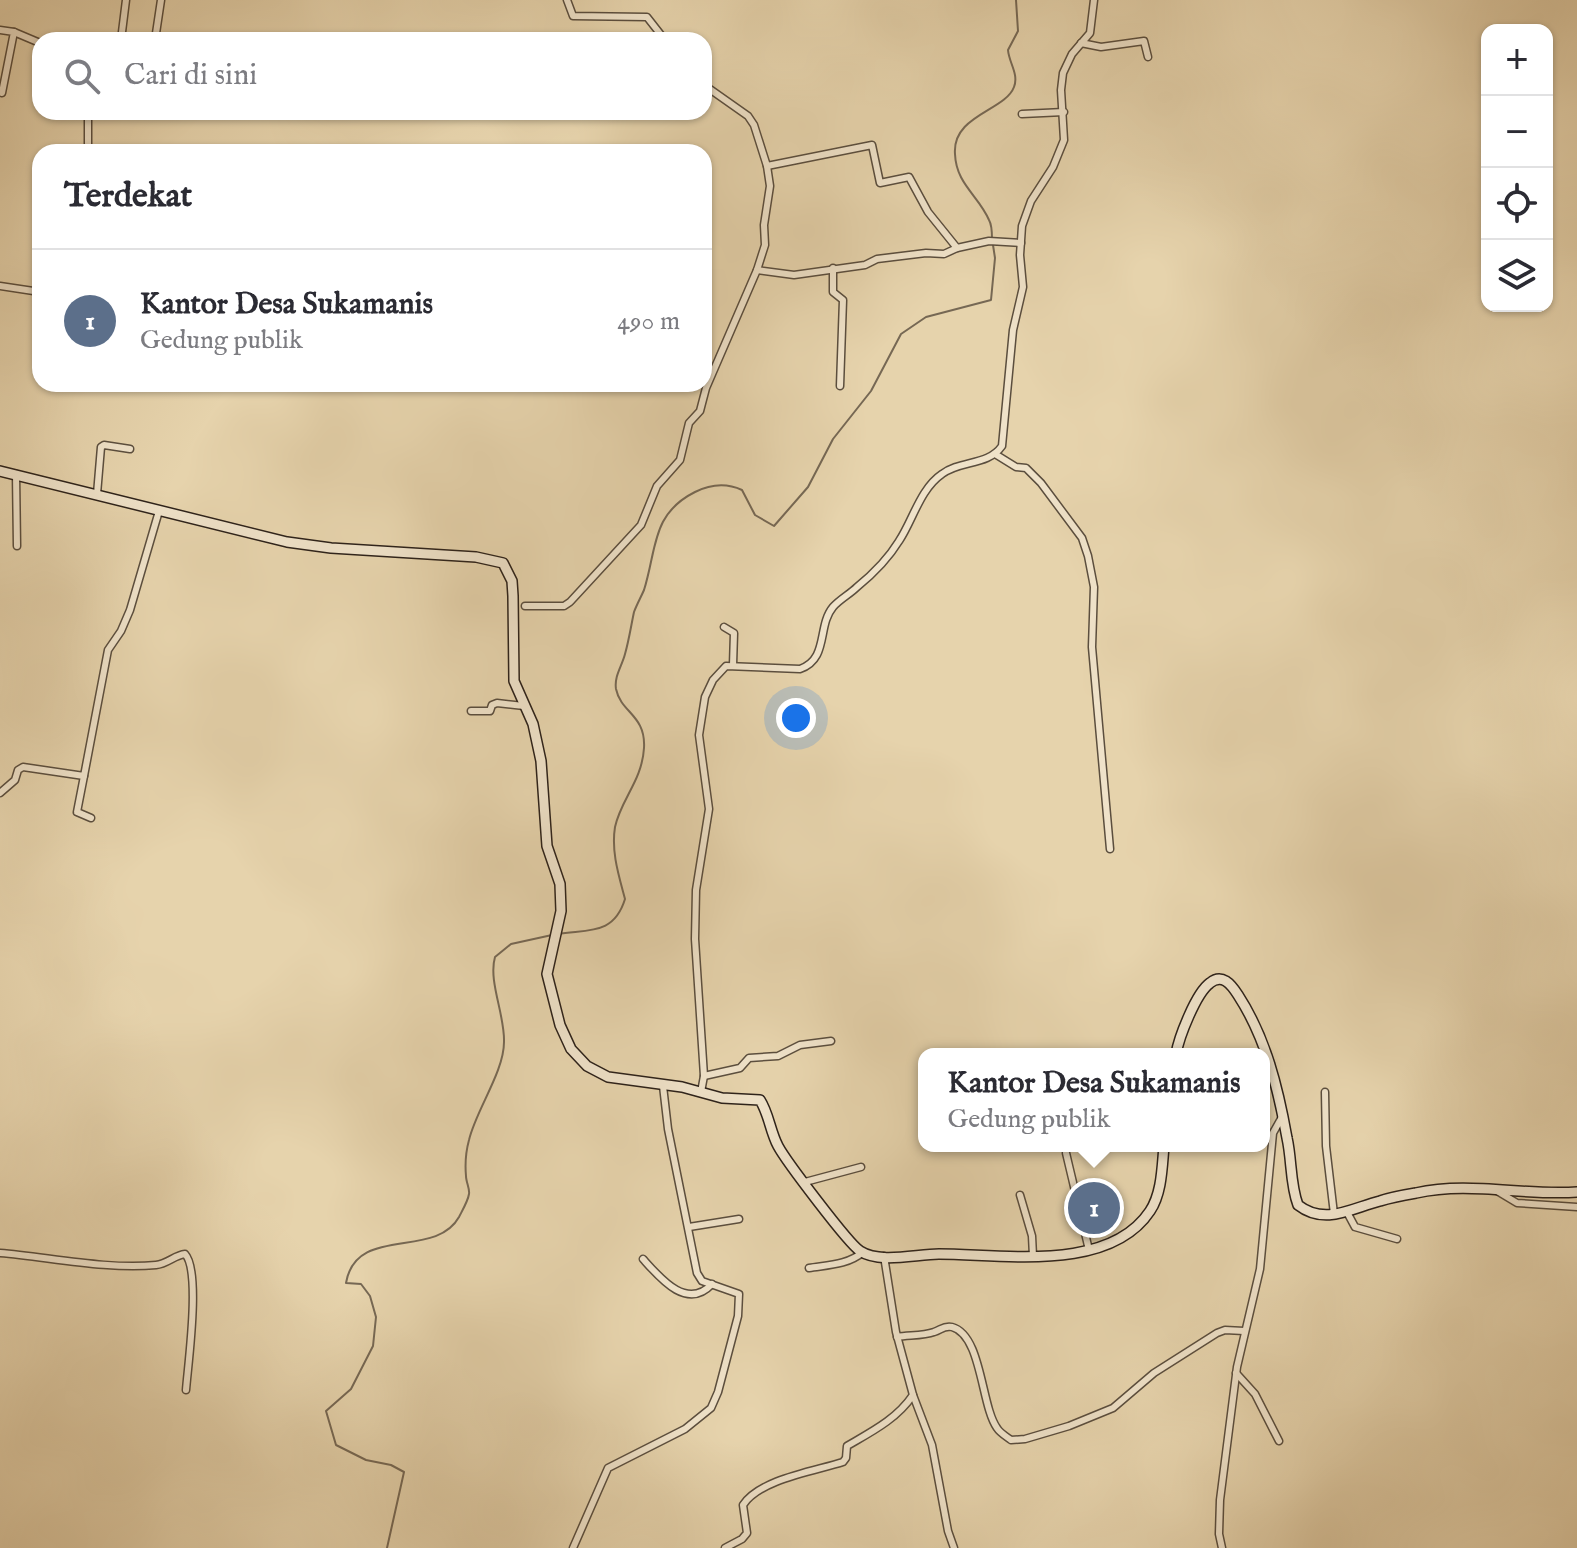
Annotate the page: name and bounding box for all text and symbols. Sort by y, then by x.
map controls [1481,24,1553,312]
button: + [1481,24,1553,96]
search box [32,32,712,120]
icon: search [60,54,104,98]
text: Cari di sini [124,57,257,95]
button: − [1481,96,1553,168]
button: locate [1481,168,1553,240]
text: Terdekat [64,175,192,218]
button: layers [1481,240,1553,312]
text: Kantor Desa Sukamanis [140,286,433,324]
text: 1 [85,305,95,338]
text: 490 m [617,305,680,338]
text: Gedung publik [140,324,303,357]
your location [776,698,816,738]
popup [918,1048,1270,1152]
text: Kantor Desa Sukamanis [948,1065,1240,1103]
text: Gedung publik [948,1103,1110,1136]
pin: 1 [1068,1178,1120,1238]

